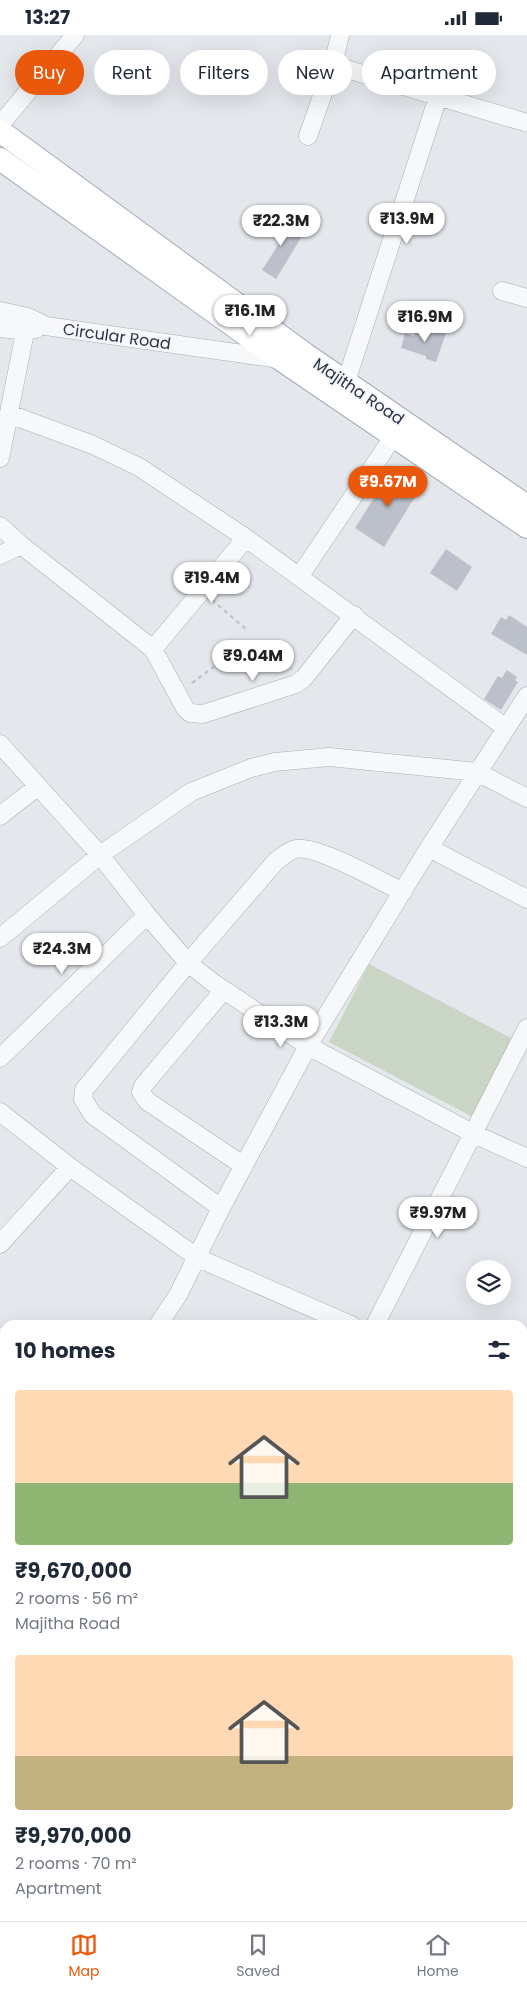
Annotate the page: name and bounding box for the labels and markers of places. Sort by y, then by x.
pin: ₹13.9M [366,203,448,245]
pin: ₹22.3M [240,205,322,247]
pin: ₹16.1M [209,295,291,337]
pin: ₹16.9M [384,301,466,343]
pin: ₹9.67M [347,465,429,508]
pin: ₹19.4M [171,561,253,604]
pin: ₹9.04M [212,639,294,682]
pin: ₹24.3M [21,933,103,975]
pin: ₹13.3M [240,1005,322,1048]
pin: ₹9.97M [397,1197,479,1239]

